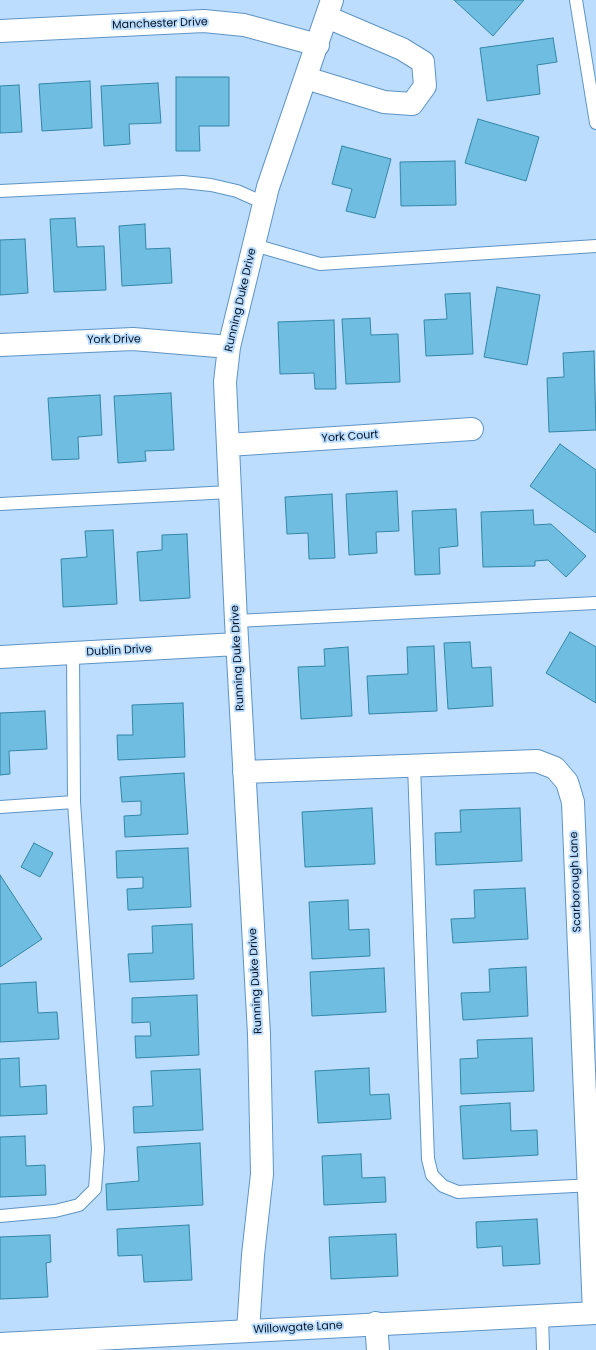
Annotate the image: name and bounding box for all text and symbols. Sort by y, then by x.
street label: Manchester Drive [112,16,208,32]
street label: Running Duke Drive [223,247,259,353]
street label: York Drive [87,333,141,347]
street label: York Court [321,428,379,446]
street label: Running Duke Drive [229,605,247,711]
street label: Dublin Drive [86,643,152,659]
street label: Scarborough Lane [568,831,584,933]
street label: Running Duke Drive [247,928,265,1034]
street label: Willowgate Lane [253,1319,343,1337]

